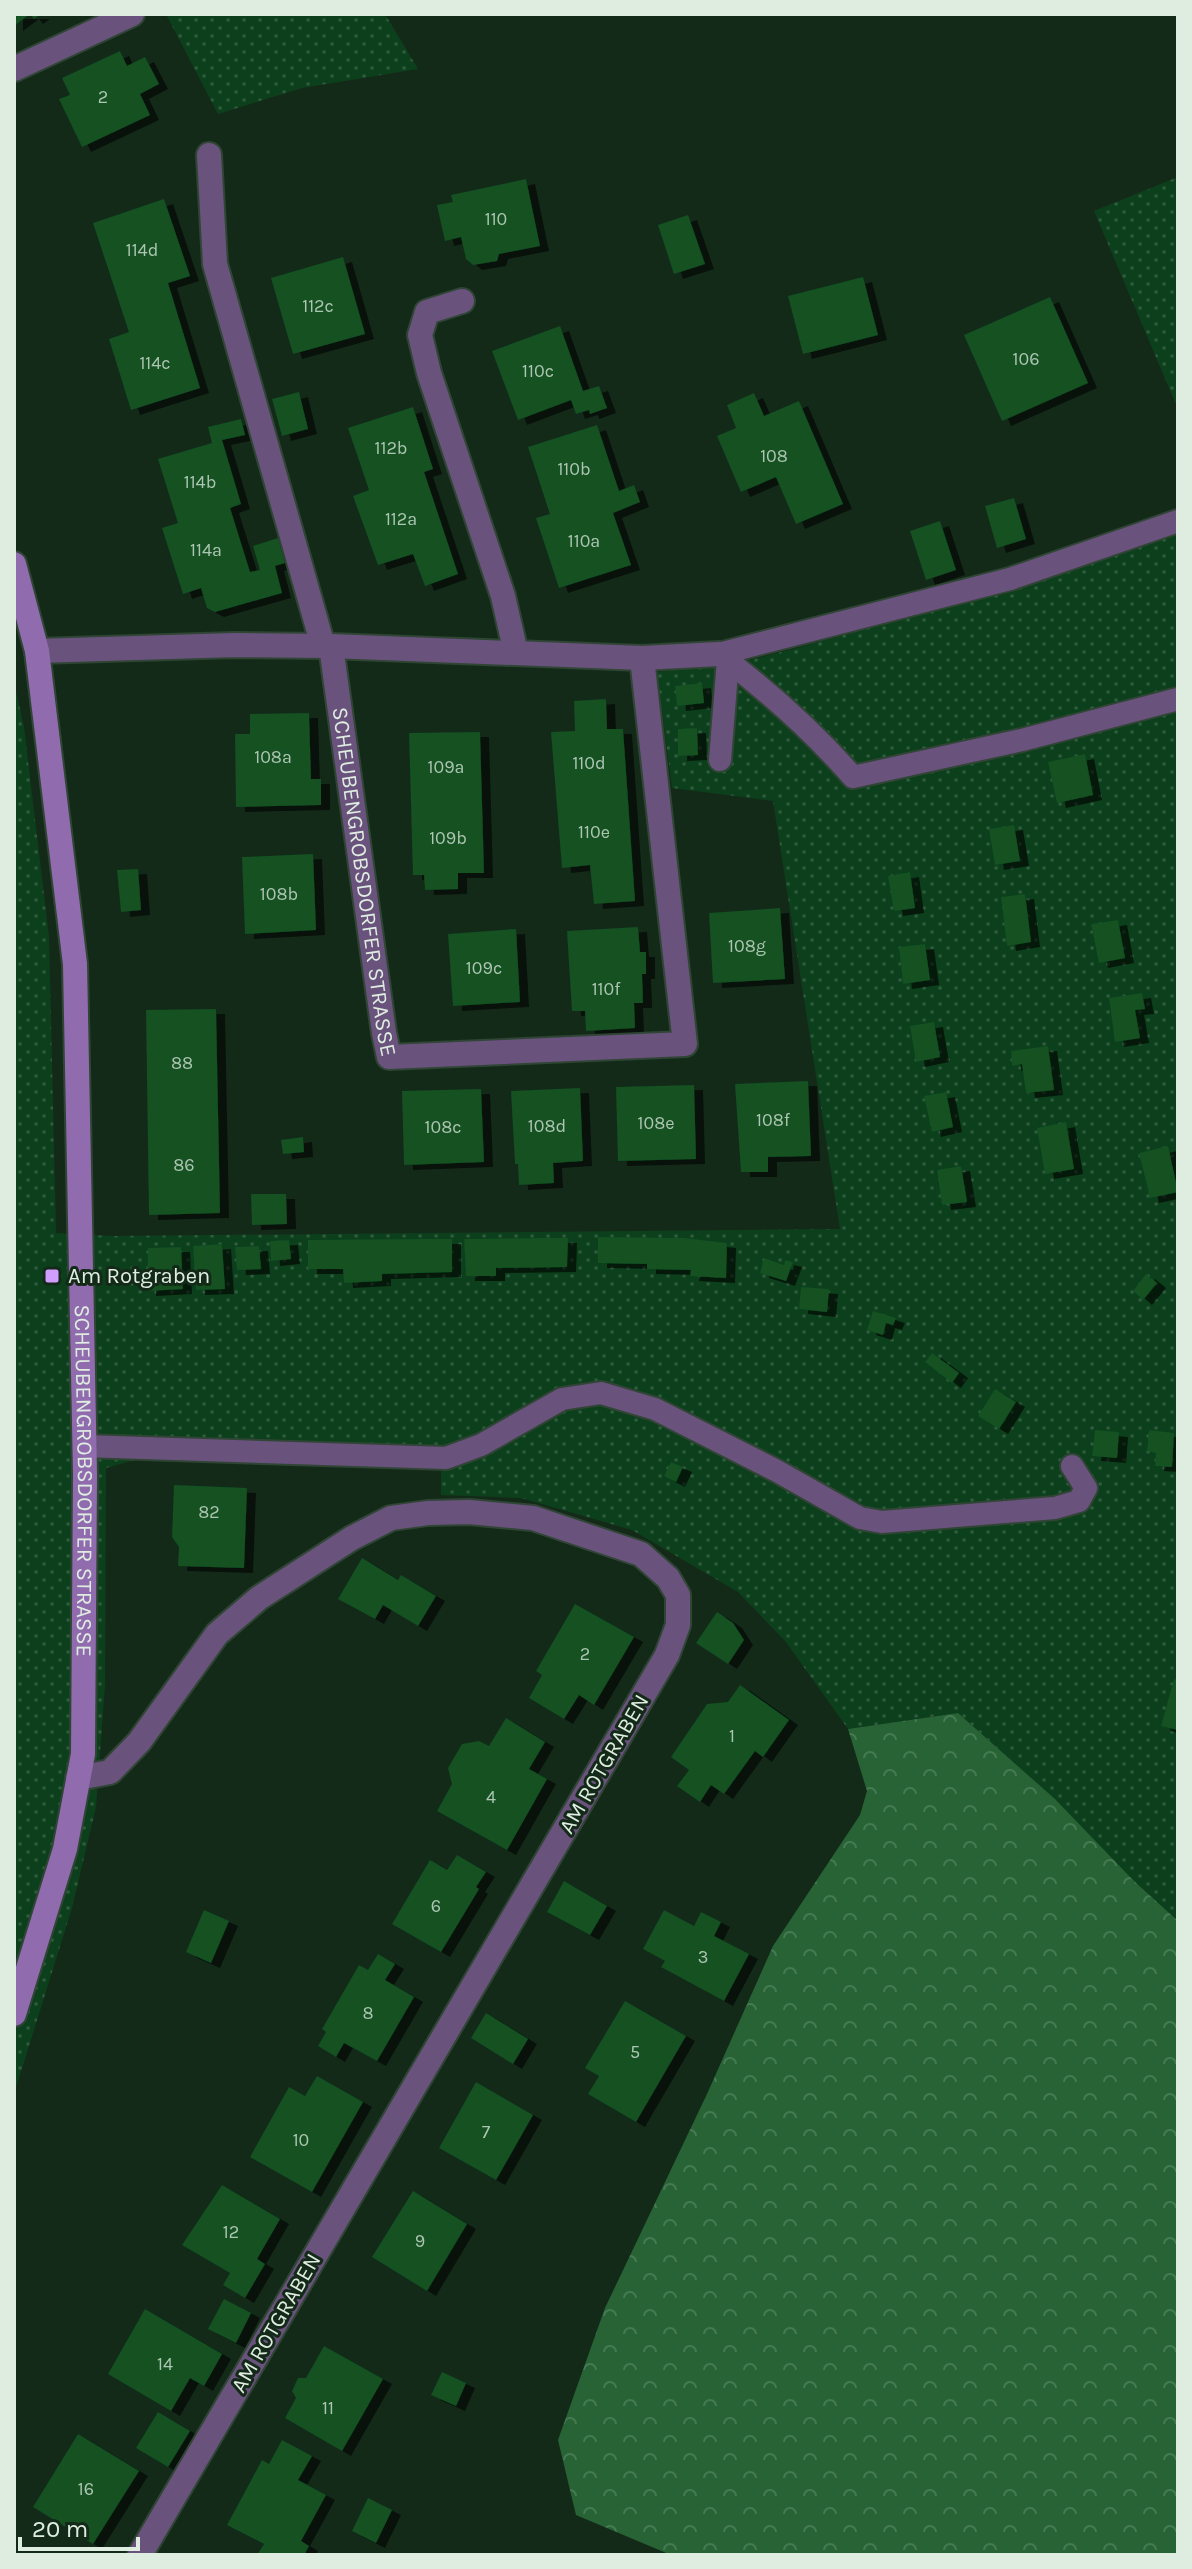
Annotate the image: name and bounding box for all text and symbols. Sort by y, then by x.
house number: 2 [98,86,108,108]
house number: 110 [485,208,507,230]
house number: 114d [126,239,158,261]
house number: 112c [302,295,334,317]
house number: 106 [1013,348,1039,370]
house number: 114c [139,352,171,374]
house number: 110c [522,360,554,382]
house number: 112b [375,437,408,459]
house number: 108 [760,445,788,467]
house number: 110b [557,458,591,480]
house number: 114b [184,471,216,493]
house number: 112a [385,508,417,530]
house number: 110a [568,530,600,552]
house number: 114a [190,539,222,561]
street label: SCHEUBENGROBSDORFER STRASSE [326,705,402,1059]
house number: 108a [254,746,292,768]
house number: 110d [572,752,606,774]
house number: 109a [428,756,464,778]
house number: 110e [578,821,610,843]
house number: 109b [429,827,467,849]
house number: 108b [260,883,298,905]
house number: 108g [728,935,766,957]
house number: 109c [466,957,502,979]
house number: 110f [592,978,621,1000]
house number: 88 [171,1052,193,1074]
house number: 108f [756,1109,791,1131]
house number: 108e [638,1112,674,1134]
house number: 108d [528,1115,566,1137]
house number: 108c [425,1116,461,1138]
house number: 86 [173,1154,195,1176]
place label: Am Rotgraben [68,1263,210,1289]
marker: Am Rotgraben [43,1267,61,1285]
street label: SCHEUBENGROBSDORFER STRASSE [69,1304,98,1657]
house number: 82 [198,1501,220,1523]
house number: 2 [580,1643,590,1665]
street label: AM ROTGRABEN [554,1690,654,1838]
house number: 1 [729,1725,735,1747]
house number: 4 [486,1786,496,1808]
house number: 6 [431,1895,441,1917]
house number: 3 [698,1946,708,1968]
house number: 8 [362,2002,374,2024]
house number: 5 [630,2041,640,2063]
house number: 7 [482,2121,491,2143]
house number: 10 [293,2129,309,2151]
house number: 12 [223,2221,239,2243]
house number: 9 [415,2230,425,2252]
street label: AM ROTGRABEN [226,2249,326,2397]
house number: 14 [157,2353,173,2375]
house number: 11 [322,2397,334,2419]
house number: 16 [78,2478,94,2500]
scale bar [20,2501,138,2551]
text: 20 m [32,2515,88,2543]

